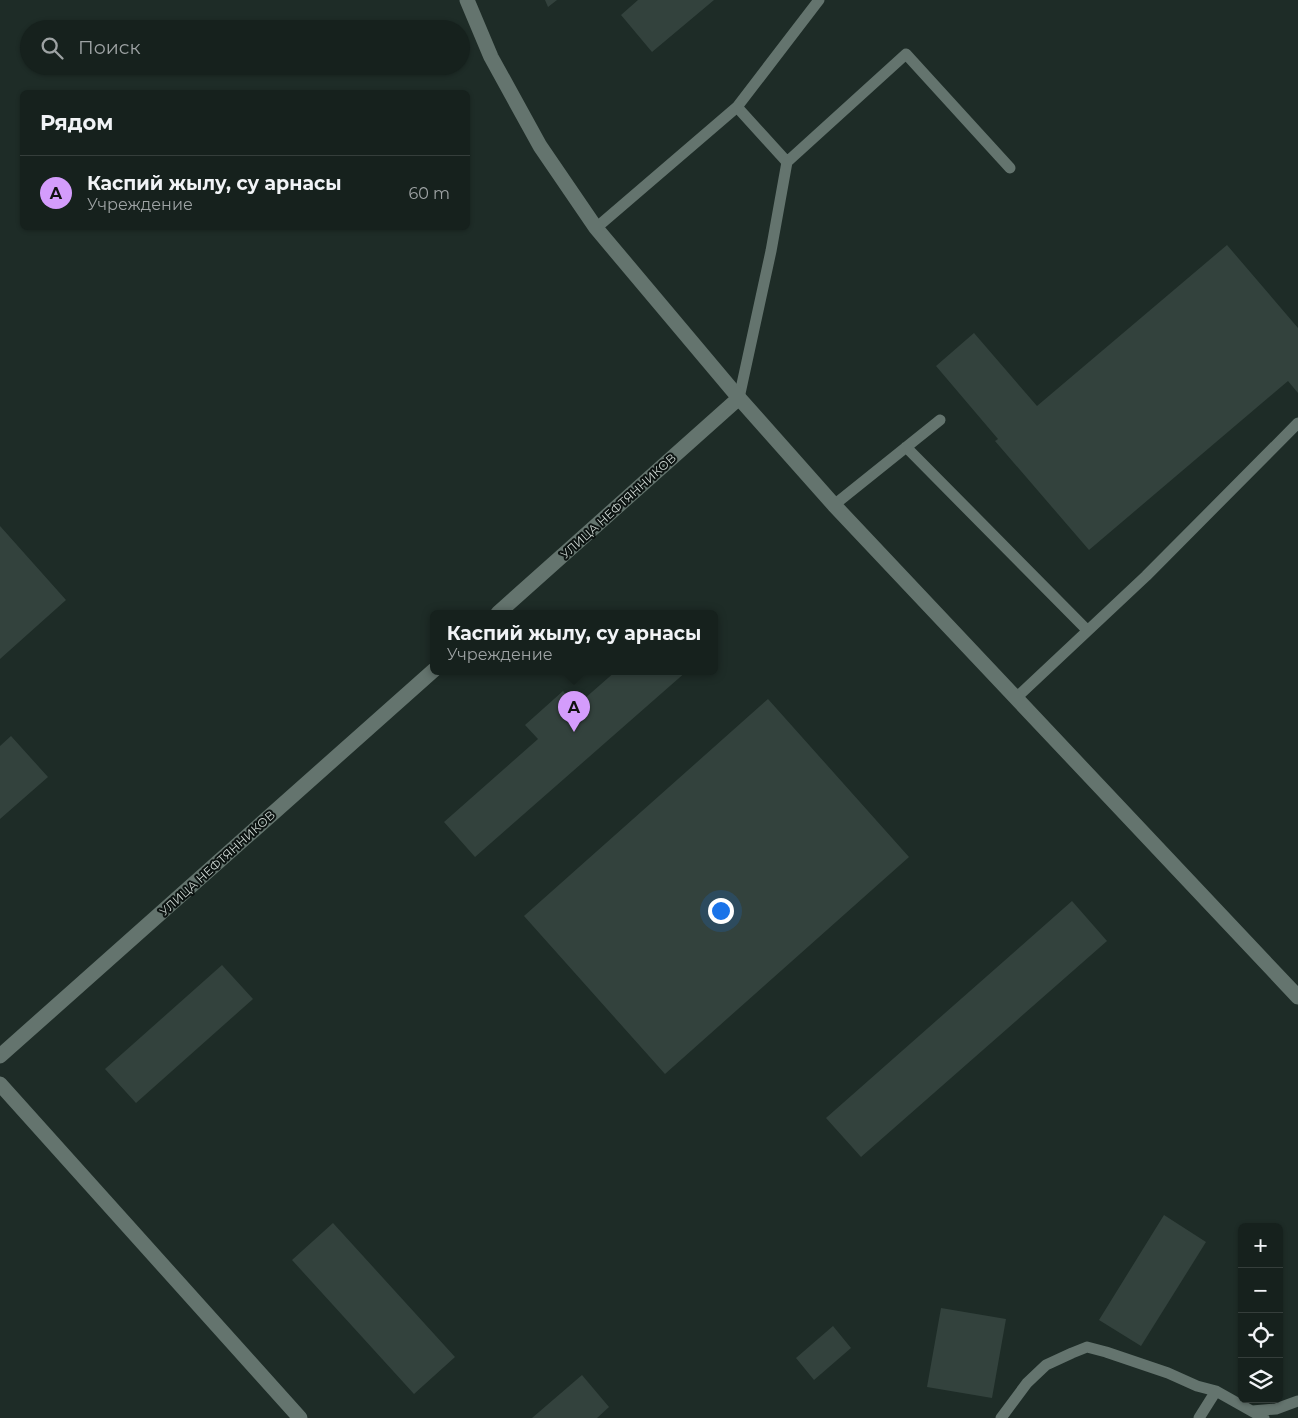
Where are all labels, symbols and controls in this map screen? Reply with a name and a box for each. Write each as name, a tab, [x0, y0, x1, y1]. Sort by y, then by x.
search box	[20, 20, 470, 75]
icon: search	[38, 34, 66, 62]
text: Поиск	[78, 36, 141, 59]
text: Рядом	[40, 110, 113, 135]
text: Каспий жылу, су арнасы	[87, 172, 341, 195]
text: A	[50, 184, 62, 203]
text: 60 m	[408, 184, 450, 203]
text: Учреждение	[87, 195, 193, 214]
street label: УЛИЦА НЕФТЯННИКОВ	[557, 450, 679, 562]
popup	[430, 610, 718, 675]
text: Каспий жылу, су арнасы	[447, 622, 701, 645]
text: Учреждение	[447, 645, 553, 664]
pin: A	[558, 691, 590, 732]
street label: УЛИЦА НЕФТЯННИКОВ	[156, 807, 278, 919]
your location	[708, 898, 734, 924]
map controls	[1238, 1223, 1283, 1403]
button: +	[1238, 1223, 1283, 1268]
button: −	[1238, 1268, 1283, 1313]
button: locate	[1238, 1313, 1283, 1358]
button: layers	[1238, 1358, 1283, 1403]

